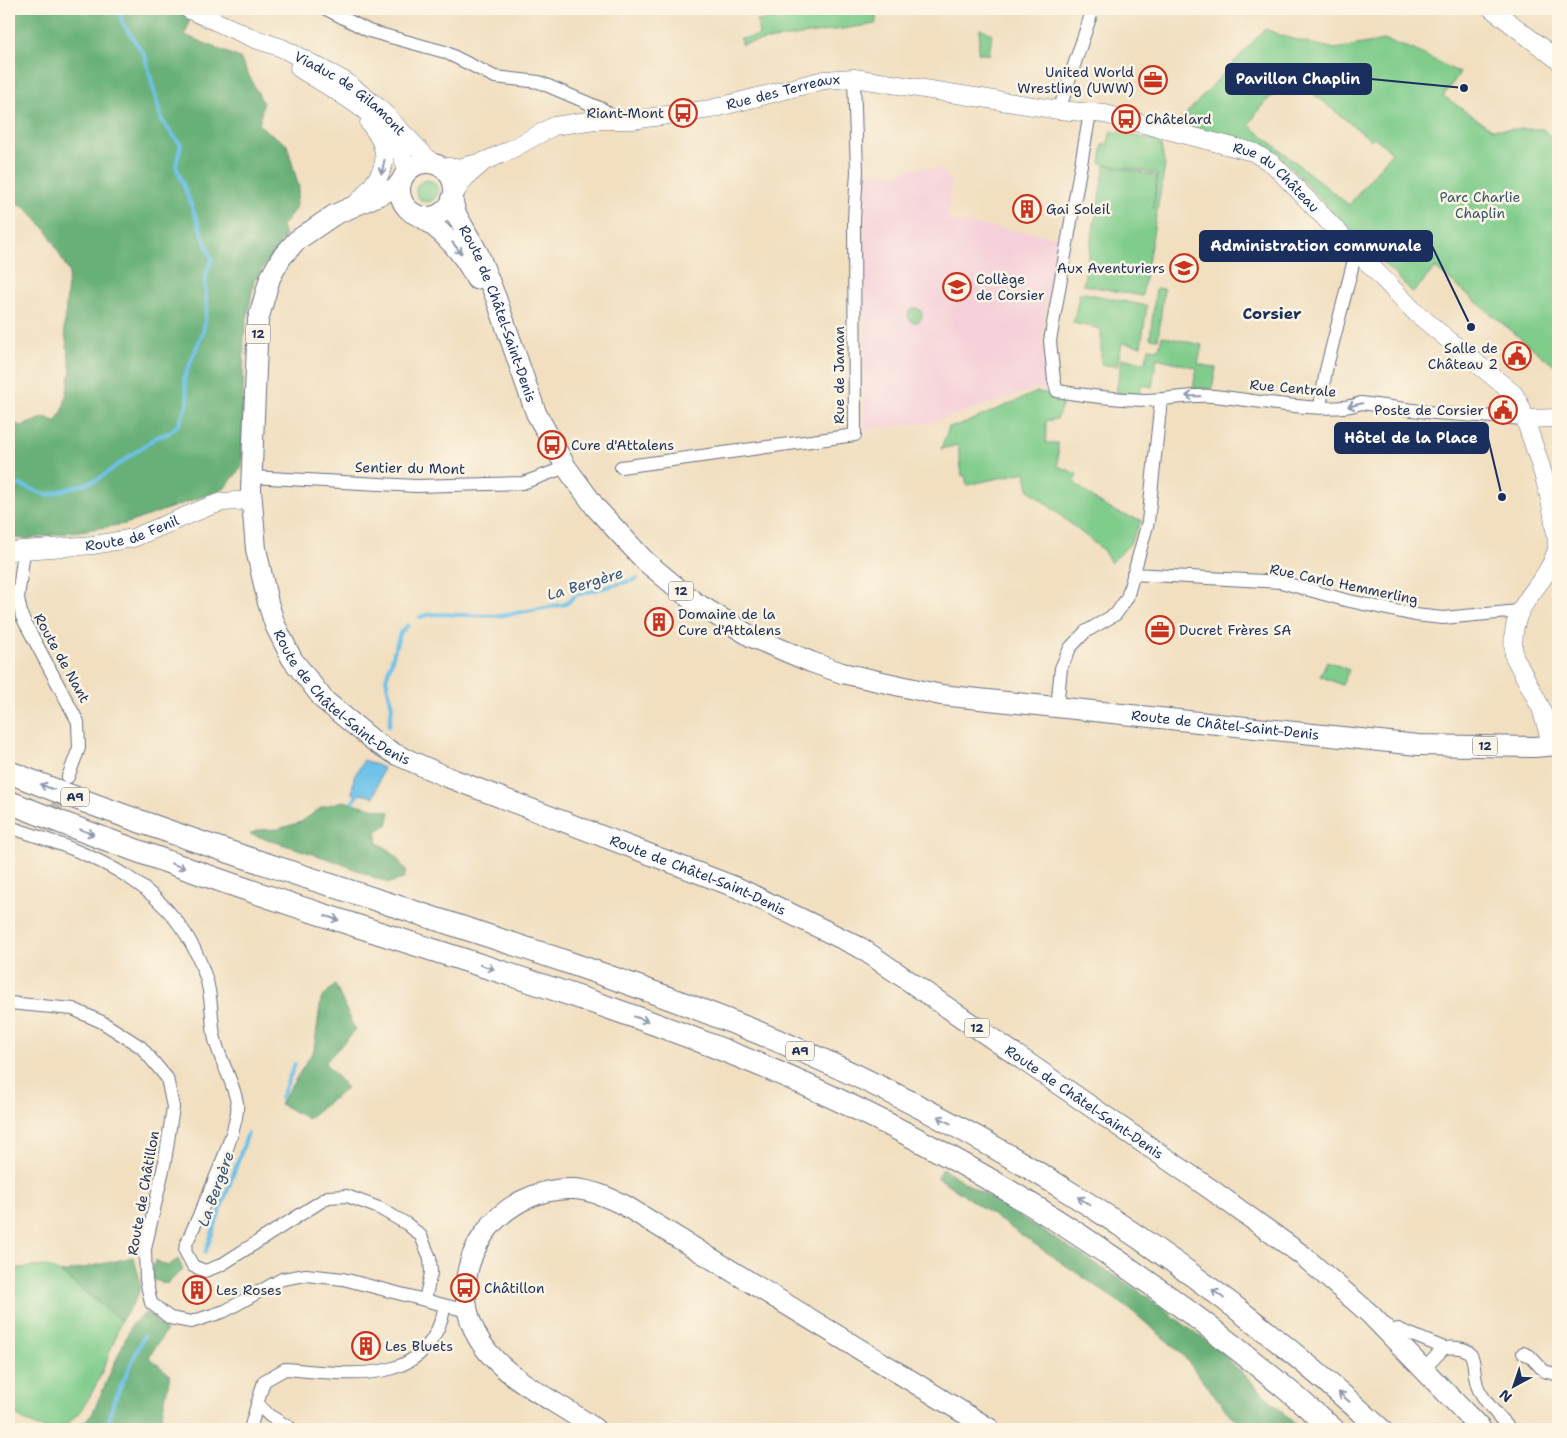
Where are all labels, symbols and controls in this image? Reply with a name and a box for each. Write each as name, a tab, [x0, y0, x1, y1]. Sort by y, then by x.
street label: Viaduc de Gilamont	[291, 47, 410, 139]
place label: United World Wrestling (UWW)	[1017, 63, 1134, 97]
callout: Pavillon Chaplin	[1226, 64, 1371, 94]
office icon: United World Wrestling (UWW)	[1138, 65, 1168, 95]
text: Pavillon Chaplin	[1236, 69, 1360, 89]
street label: Rue des Terreaux	[724, 70, 841, 114]
bus stop icon: Riant-Mont	[668, 98, 698, 128]
place label: Riant-Mont	[586, 104, 664, 122]
bus stop icon: Châtelard	[1111, 104, 1141, 134]
place label: Châtelard	[1145, 110, 1212, 128]
street label: Rue du Château	[1231, 138, 1323, 216]
one-way arrow	[377, 158, 387, 174]
park label: Parc Charlie Chaplin	[1439, 188, 1521, 222]
building icon: Gai Soleil	[1012, 194, 1042, 224]
place label: Gai Soleil	[1046, 200, 1111, 218]
street label: Route de Châtel-Saint-Denis	[455, 222, 541, 405]
callout: Administration communale	[1200, 231, 1432, 261]
text: Administration communale	[1210, 236, 1422, 256]
one-way arrow	[451, 241, 462, 254]
school or university icon: Aux Aventuriers	[1169, 253, 1199, 283]
place label: Aux Aventuriers	[1057, 259, 1165, 277]
place label: Collège de Corsier	[976, 270, 1045, 304]
school or university icon: Collège de Corsier	[942, 272, 972, 302]
district label: Corsier	[1242, 303, 1302, 324]
road number: 12	[246, 324, 270, 344]
street label: Rue de Jaman	[830, 326, 848, 424]
place label: Salle de Château 2	[1428, 339, 1498, 373]
public building icon: Salle de Château 2	[1502, 341, 1532, 371]
street label: Rue Centrale	[1249, 375, 1337, 401]
one-way arrow	[1186, 391, 1202, 401]
public building icon: Poste de Corsier	[1488, 395, 1518, 425]
one-way arrow	[1347, 401, 1363, 410]
place label: Poste de Corsier	[1374, 401, 1484, 419]
callout: Hôtel de la Place	[1335, 423, 1488, 453]
text: Hôtel de la Place	[1344, 428, 1478, 448]
bus stop icon: Cure d'Attalens	[537, 430, 567, 460]
place label: Cure d'Attalens	[571, 436, 674, 454]
street label: Sentier du Mont	[355, 458, 465, 478]
street label: Route de Fenil	[85, 511, 182, 555]
street label: Rue Carlo Hemmerling	[1268, 559, 1420, 609]
water label: La Bergère	[544, 563, 626, 605]
road number: 12	[668, 582, 694, 600]
place label: Domaine de la Cure d'Attalens	[678, 605, 781, 639]
building icon: Domaine de la Cure d'Attalens	[644, 607, 674, 637]
street label: Route de Nant	[30, 610, 94, 706]
office icon: Ducret Frères SA	[1145, 615, 1175, 645]
place label: Ducret Frères SA	[1179, 621, 1291, 639]
street label: Route de Châtel-Saint-Denis	[270, 627, 413, 769]
street label: Route de Châtel-Saint-Denis	[1130, 706, 1320, 744]
road number: 12	[1472, 736, 1498, 756]
one-way arrow	[40, 782, 56, 791]
road number: A9	[61, 788, 89, 806]
one-way arrow	[79, 829, 94, 838]
street label: Route de Châtel-Saint-Denis	[607, 831, 789, 919]
one-way arrow	[170, 862, 185, 871]
one-way arrow	[323, 913, 339, 923]
one-way arrow	[478, 963, 494, 973]
one-way arrow	[632, 1015, 648, 1024]
road number: 12	[964, 1018, 990, 1038]
street label: Route de Châtel-Saint-Denis	[1001, 1041, 1167, 1163]
road number: A9	[786, 1042, 814, 1060]
one-way arrow	[937, 1115, 952, 1124]
street label: Route de Châtillon	[123, 1129, 163, 1257]
water label: La Bergère	[193, 1149, 239, 1229]
one-way arrow	[1078, 1196, 1092, 1206]
bus stop icon: Châtillon	[450, 1273, 480, 1303]
building icon: Les Roses	[182, 1275, 212, 1305]
place label: Châtillon	[484, 1279, 545, 1297]
place label: Les Roses	[216, 1281, 282, 1299]
one-way arrow	[1212, 1288, 1225, 1299]
building icon: Les Bluets	[351, 1331, 381, 1361]
place label: Les Bluets	[385, 1337, 453, 1355]
north arrow	[1490, 1360, 1540, 1410]
text: N	[1496, 1385, 1516, 1406]
one-way arrow	[1337, 1391, 1350, 1402]

